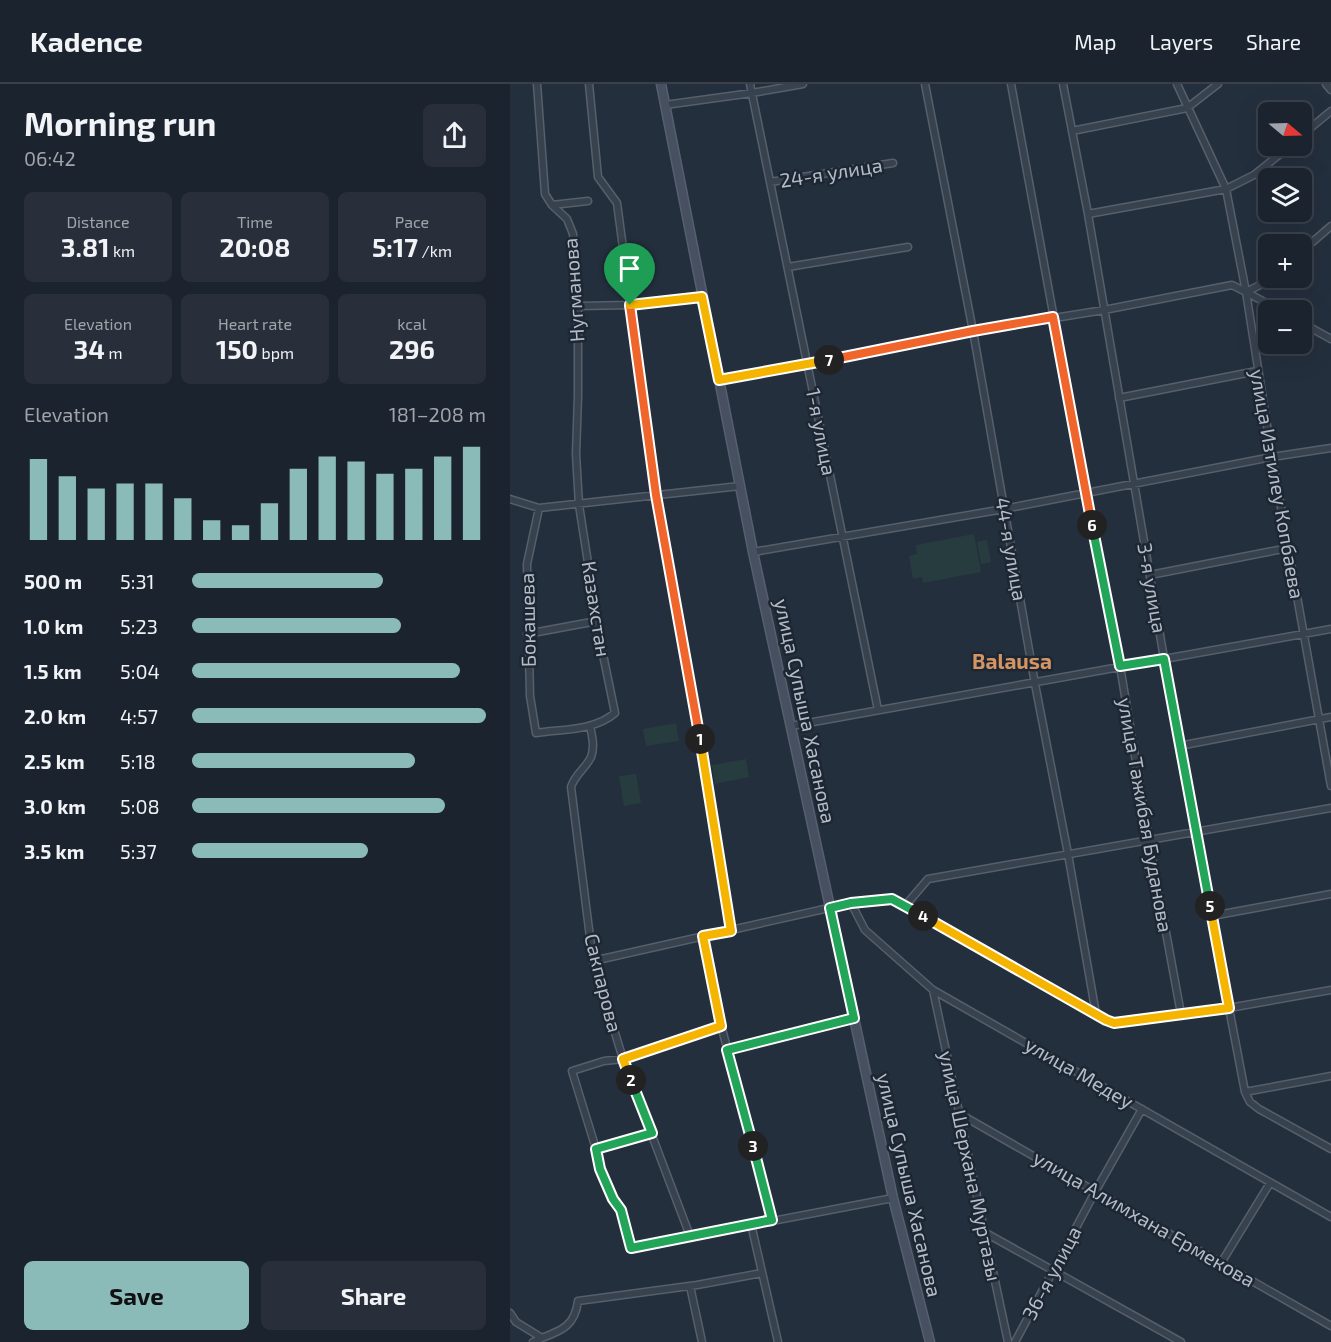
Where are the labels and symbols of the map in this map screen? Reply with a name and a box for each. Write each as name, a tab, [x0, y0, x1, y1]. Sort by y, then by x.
north arrow	[1258, 102, 1312, 156]
street label: 24-я улица	[778, 152, 884, 193]
street label: Нугманова	[557, 237, 590, 343]
pin	[604, 243, 655, 305]
pin: 7	[814, 345, 844, 375]
street label: улица Изтилеу Копбаева	[1245, 367, 1310, 601]
street label: 1-я улица	[801, 386, 842, 478]
street label: 44-я улица	[990, 495, 1033, 603]
pin: 6	[1077, 510, 1107, 540]
street label: 3-я улица	[1132, 541, 1173, 635]
street label: Казахстан	[578, 559, 616, 658]
street label: Бокашева	[514, 573, 540, 667]
street label: улица Супыша Хасанова	[769, 596, 842, 826]
district label: Balausa	[972, 648, 1052, 673]
street label: улица Тажибая Буданова	[1113, 696, 1178, 934]
pin: 1	[685, 724, 715, 754]
pin: 5	[1195, 891, 1225, 921]
pin: 4	[908, 901, 938, 931]
street label: Сакпарова	[580, 931, 628, 1035]
street label: улица Медеу	[1020, 1031, 1138, 1114]
street label: улица Шерхана Муртазы	[934, 1048, 1007, 1284]
pin: 2	[616, 1065, 646, 1095]
street label: улица Супыша Хасанова	[872, 1070, 947, 1299]
pin: 3	[738, 1131, 768, 1161]
street label: улица Алимхана Ермекова	[1029, 1145, 1260, 1292]
street label: 36-я улица	[1016, 1222, 1087, 1324]

